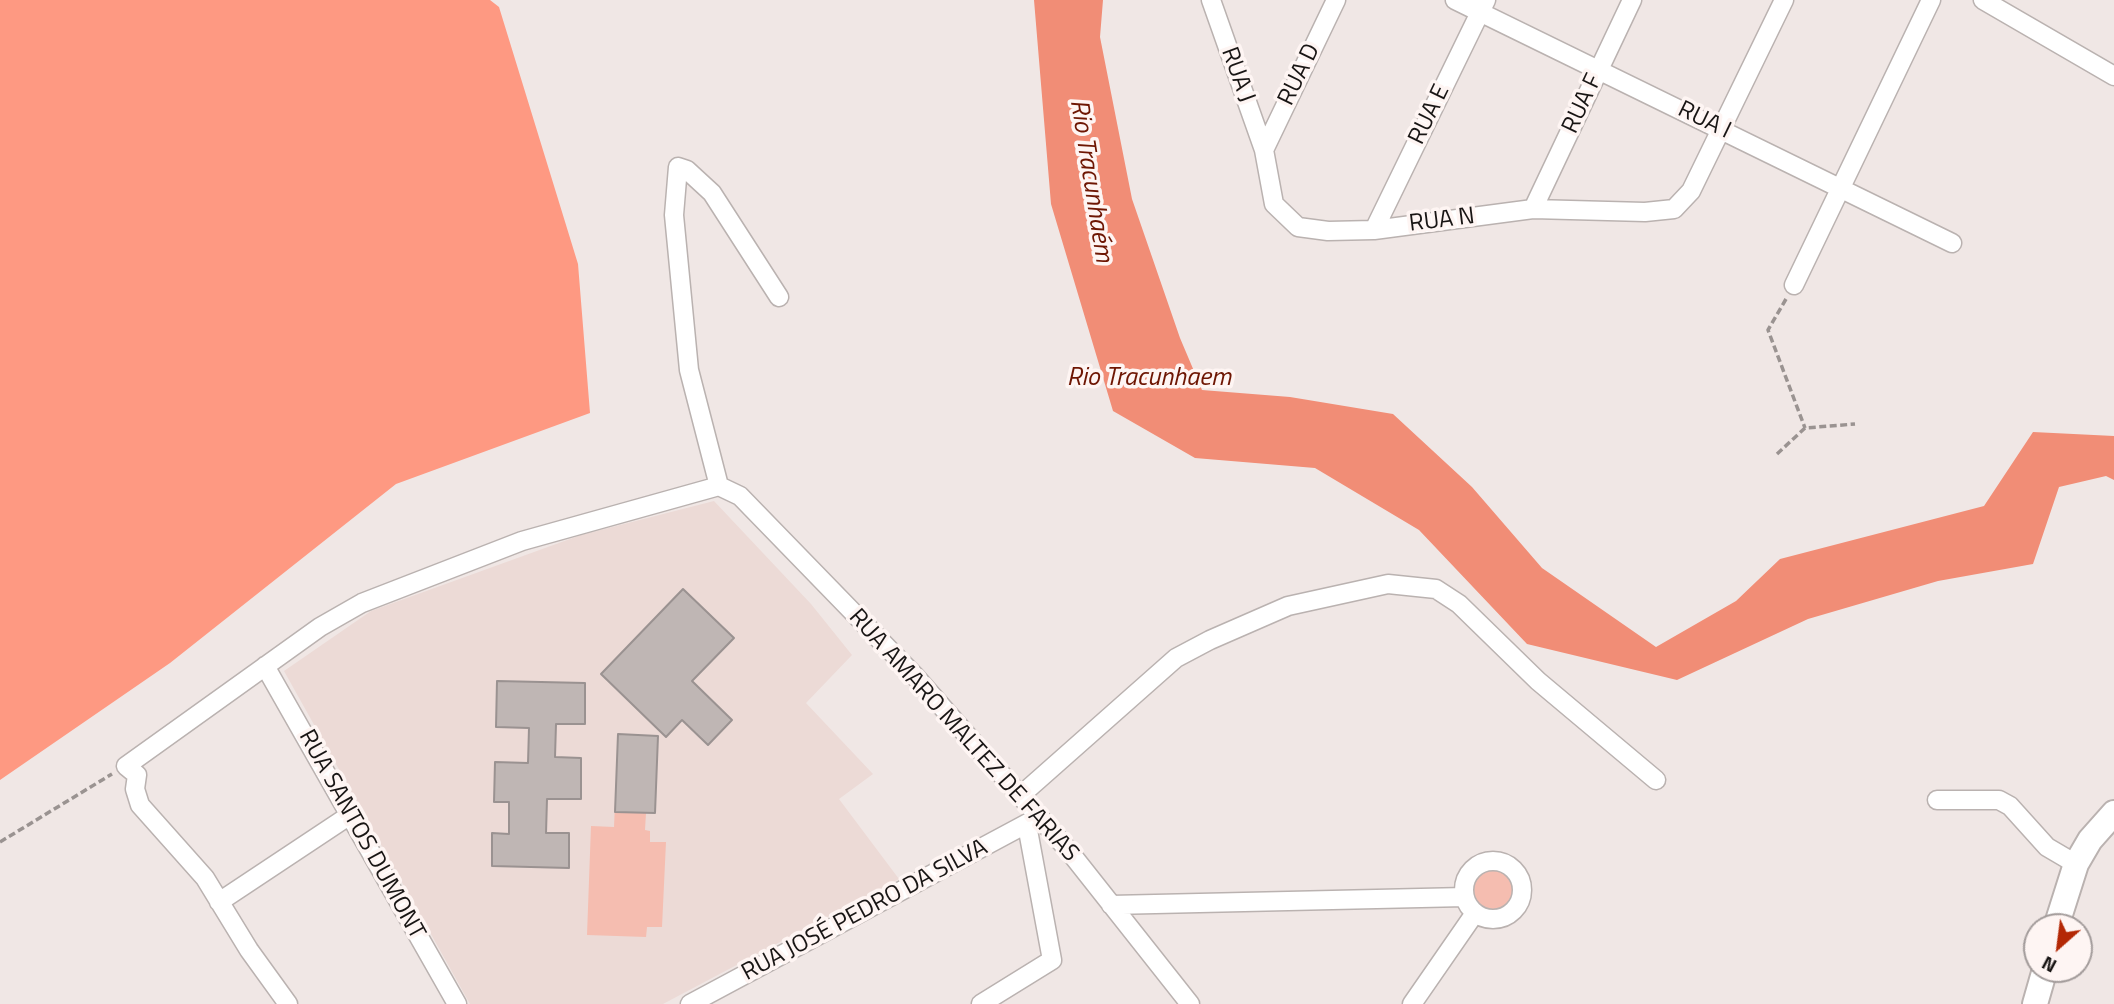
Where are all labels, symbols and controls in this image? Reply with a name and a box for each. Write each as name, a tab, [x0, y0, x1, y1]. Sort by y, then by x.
street label: RUA D	[1273, 39, 1327, 111]
street label: RUA J	[1214, 43, 1260, 107]
street label: RUA F	[1557, 70, 1609, 138]
street label: RUA E	[1403, 80, 1457, 150]
street label: RUA I	[1673, 96, 1735, 146]
water label: Rio Tracunhaém	[1062, 97, 1118, 265]
street label: RUA N	[1408, 203, 1476, 239]
water label: Rio Tracunhaem	[1067, 363, 1231, 395]
street label: RUA AMARO MALTEZ DE FARIAS	[842, 604, 1084, 868]
street label: RUA SANTOS DUMONT	[291, 725, 431, 945]
street label: RUA JOSÉ PEDRO DA SILVA	[737, 834, 993, 988]
north arrow	[2023, 913, 2093, 983]
text: N	[2036, 949, 2061, 981]

